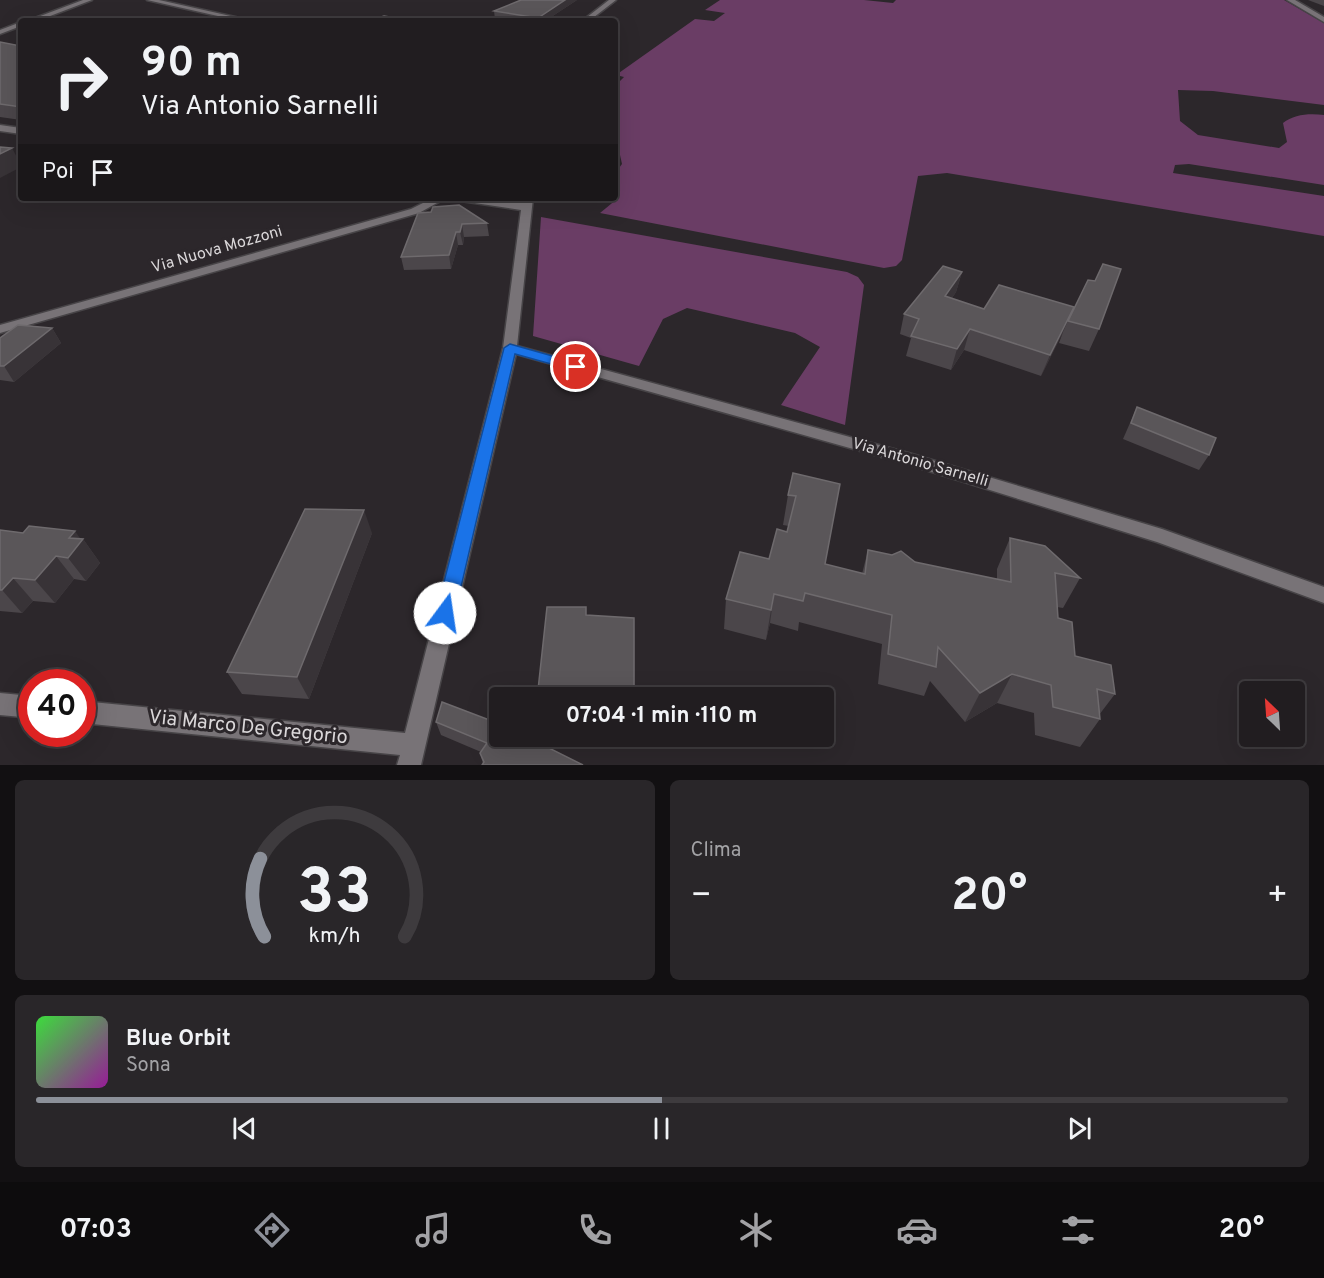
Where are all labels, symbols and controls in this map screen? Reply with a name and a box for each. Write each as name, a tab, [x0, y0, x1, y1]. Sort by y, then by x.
text: 90 m	[141, 38, 242, 91]
icon: right	[42, 42, 120, 120]
text: Via Antonio Sarnelli	[141, 90, 379, 124]
icon: arrive	[86, 156, 119, 189]
text: Poi	[42, 159, 74, 186]
street label: Via Nuova Mozzoni	[149, 222, 285, 278]
pin	[550, 341, 601, 392]
icon: arrive	[559, 350, 592, 383]
street label: Via Antonio Sarnelli	[850, 434, 990, 492]
position arrow	[413, 581, 477, 645]
speed limit sign: 40	[18, 669, 96, 747]
north arrow	[1239, 681, 1305, 747]
map controls	[1239, 681, 1305, 747]
text: 07:04 · 1 min · 110 m	[566, 703, 757, 730]
street label: Via Marco De Gregorio	[147, 705, 349, 751]
text: Clima	[691, 838, 741, 864]
text: 33	[297, 856, 372, 935]
text: 20°	[951, 869, 1027, 926]
text: −	[691, 876, 712, 918]
text: +	[1267, 876, 1288, 918]
text: km/h	[309, 923, 361, 950]
text: Blue Orbit	[126, 1026, 231, 1053]
text: Sona	[126, 1053, 171, 1079]
icon: previous	[228, 1112, 261, 1145]
icon: pause	[645, 1112, 678, 1145]
icon: next	[1063, 1112, 1096, 1145]
icon: directions	[251, 1209, 293, 1251]
icon: music	[412, 1209, 454, 1251]
icon: phone	[574, 1209, 616, 1251]
icon: climate	[735, 1209, 777, 1251]
icon: car	[896, 1209, 938, 1251]
icon: filters	[1057, 1209, 1099, 1251]
text: 07:03	[60, 1213, 132, 1247]
text: 20°	[1219, 1213, 1264, 1247]

